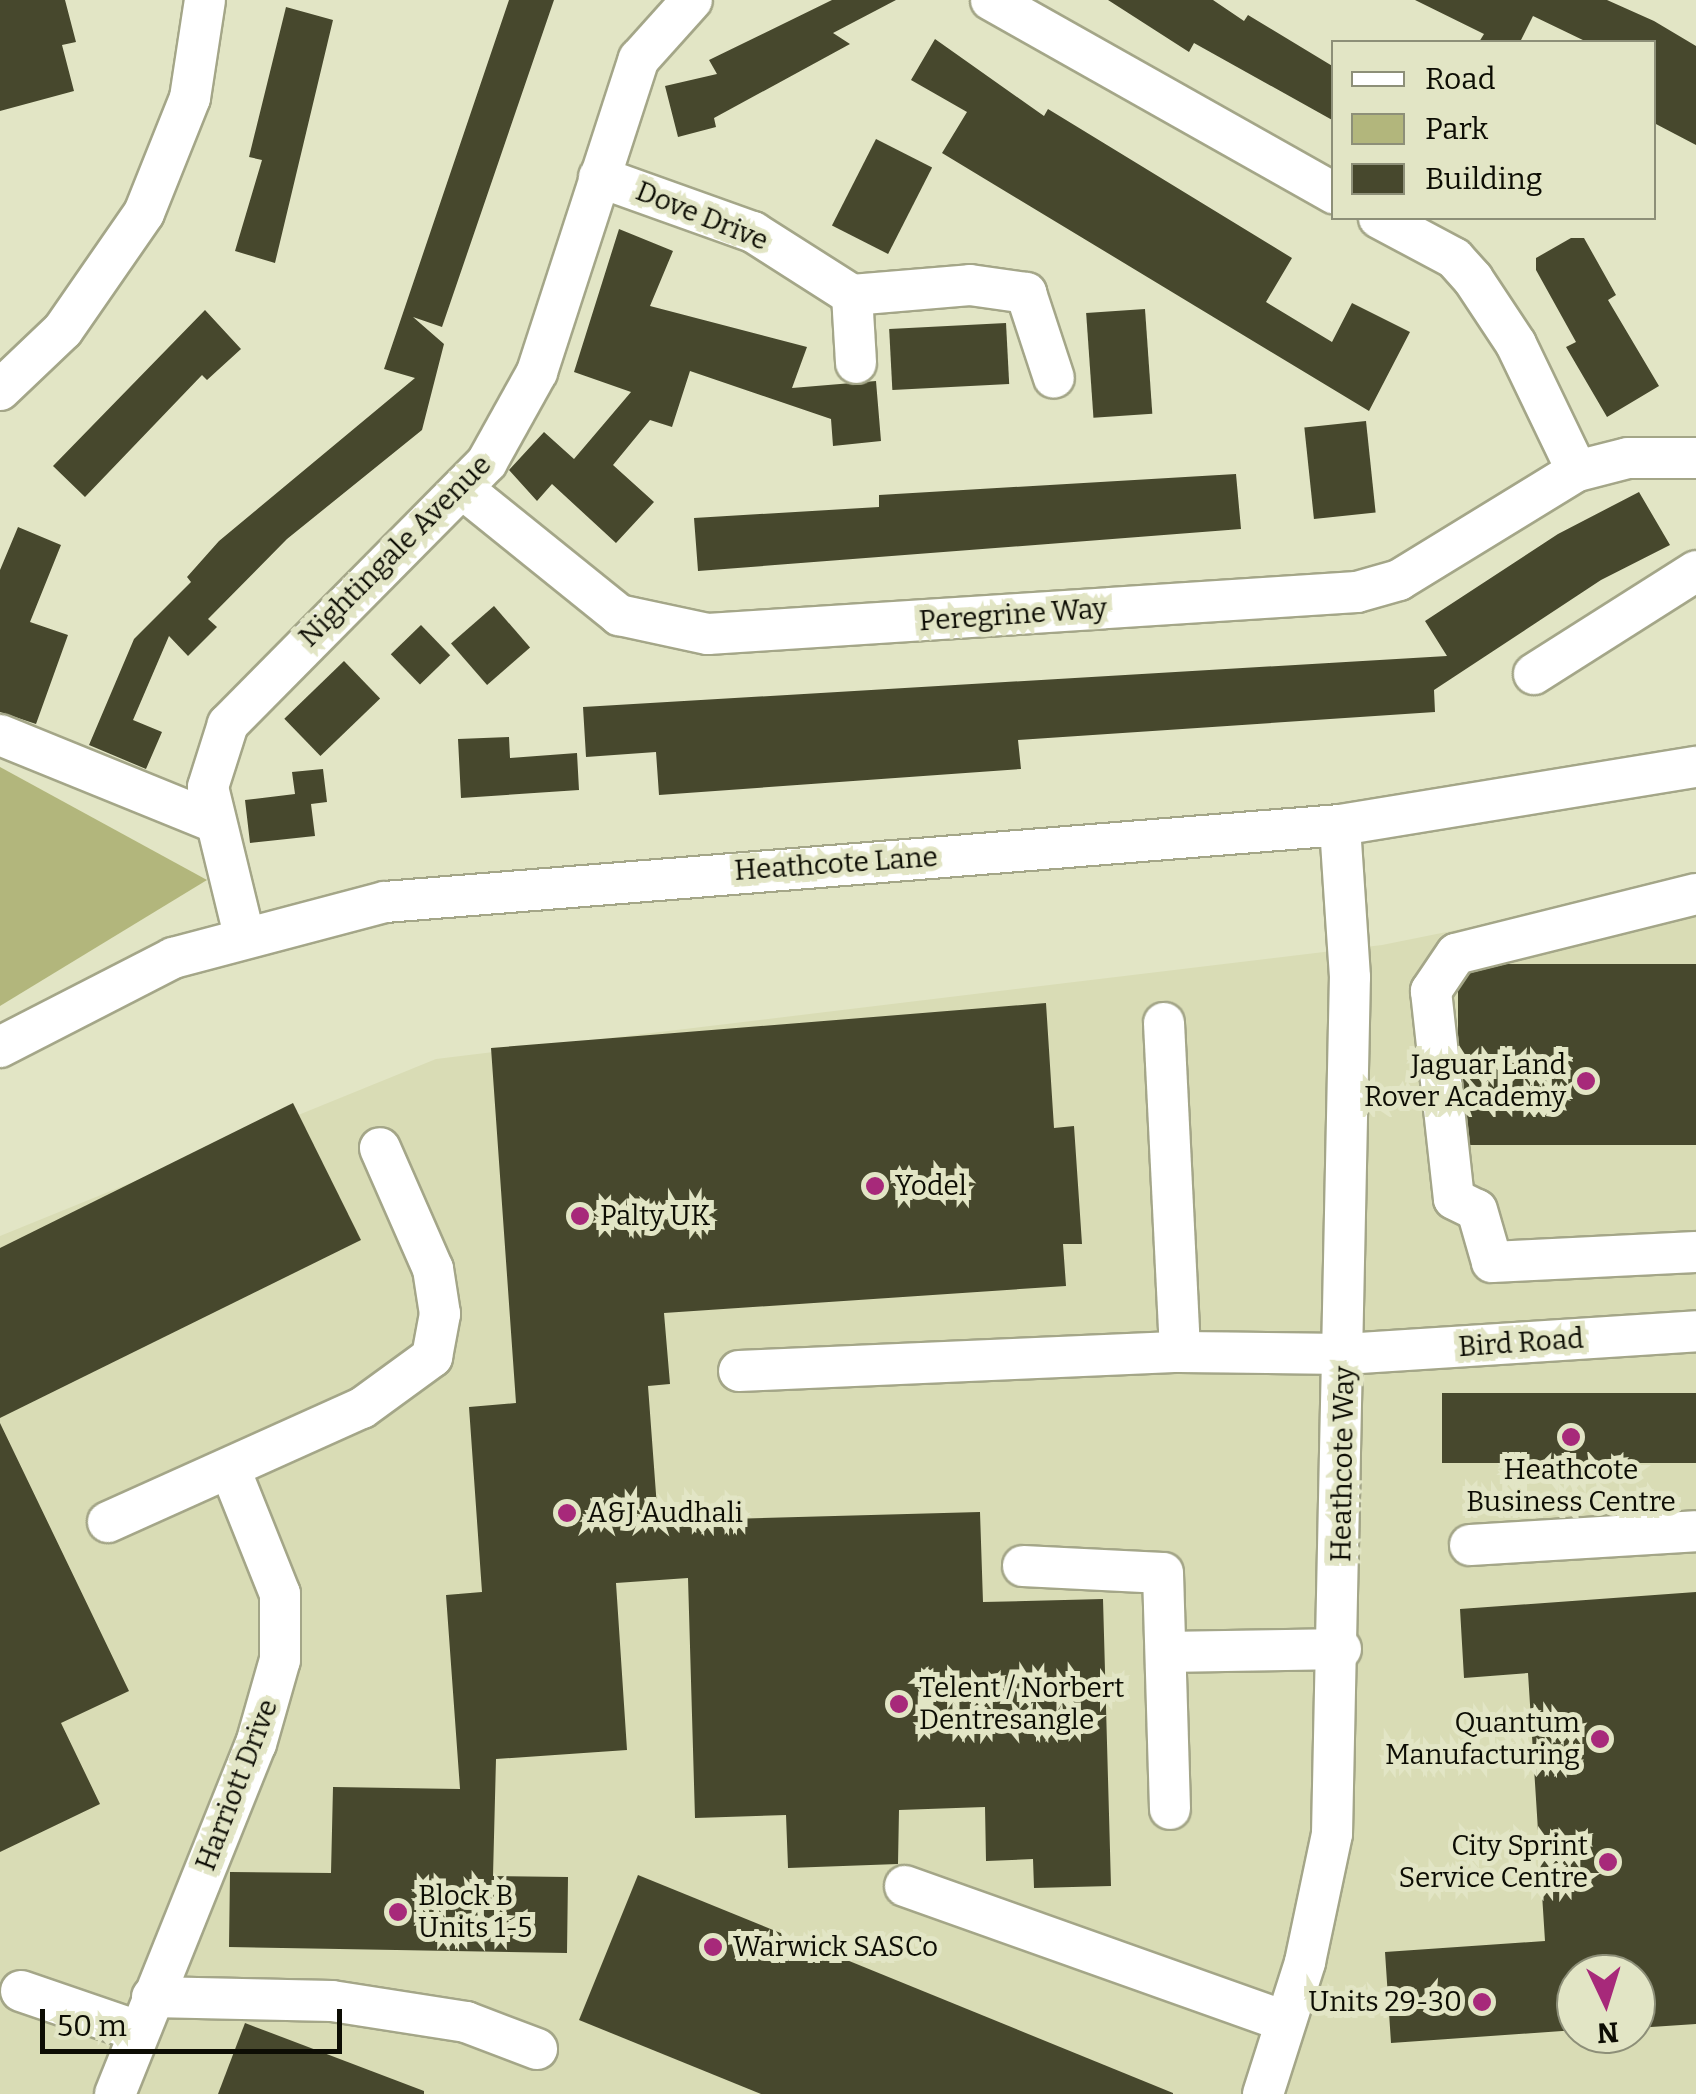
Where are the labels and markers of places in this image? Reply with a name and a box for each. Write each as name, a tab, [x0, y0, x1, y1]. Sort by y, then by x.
place label: Jaguar Land Rover Academy	[1364, 1048, 1566, 1114]
marker: Jaguar Land Rover Academy	[1575, 1070, 1597, 1092]
place label: Yodel	[895, 1169, 967, 1203]
marker: Yodel	[864, 1175, 886, 1197]
place label: Palty UK	[600, 1199, 710, 1233]
marker: Palty UK	[569, 1205, 591, 1227]
marker: Heathcote Business Centre	[1560, 1426, 1582, 1448]
place label: Heathcote Business Centre	[1466, 1453, 1676, 1519]
place label: A&J Audhali	[587, 1496, 743, 1530]
marker: A&J Audhali	[556, 1502, 578, 1524]
place label: Telent / Norbert Dentresangle	[919, 1671, 1124, 1737]
marker: Telent / Norbert Dentresangle	[888, 1693, 910, 1715]
place label: Quantum Manufacturing	[1385, 1706, 1580, 1772]
marker: Quantum Manufacturing	[1589, 1728, 1611, 1750]
place label: City Sprint Service Centre	[1399, 1829, 1588, 1895]
marker: City Sprint Service Centre	[1597, 1851, 1619, 1873]
place label: Block B Units 1-5	[418, 1879, 532, 1945]
marker: Block B Units 1-5	[387, 1901, 409, 1923]
place label: Warwick SASCo	[733, 1930, 938, 1964]
marker: Warwick SASCo	[702, 1936, 724, 1958]
place label: Units 29-30	[1308, 1985, 1462, 2019]
marker: Units 29-30	[1471, 1991, 1493, 2013]

